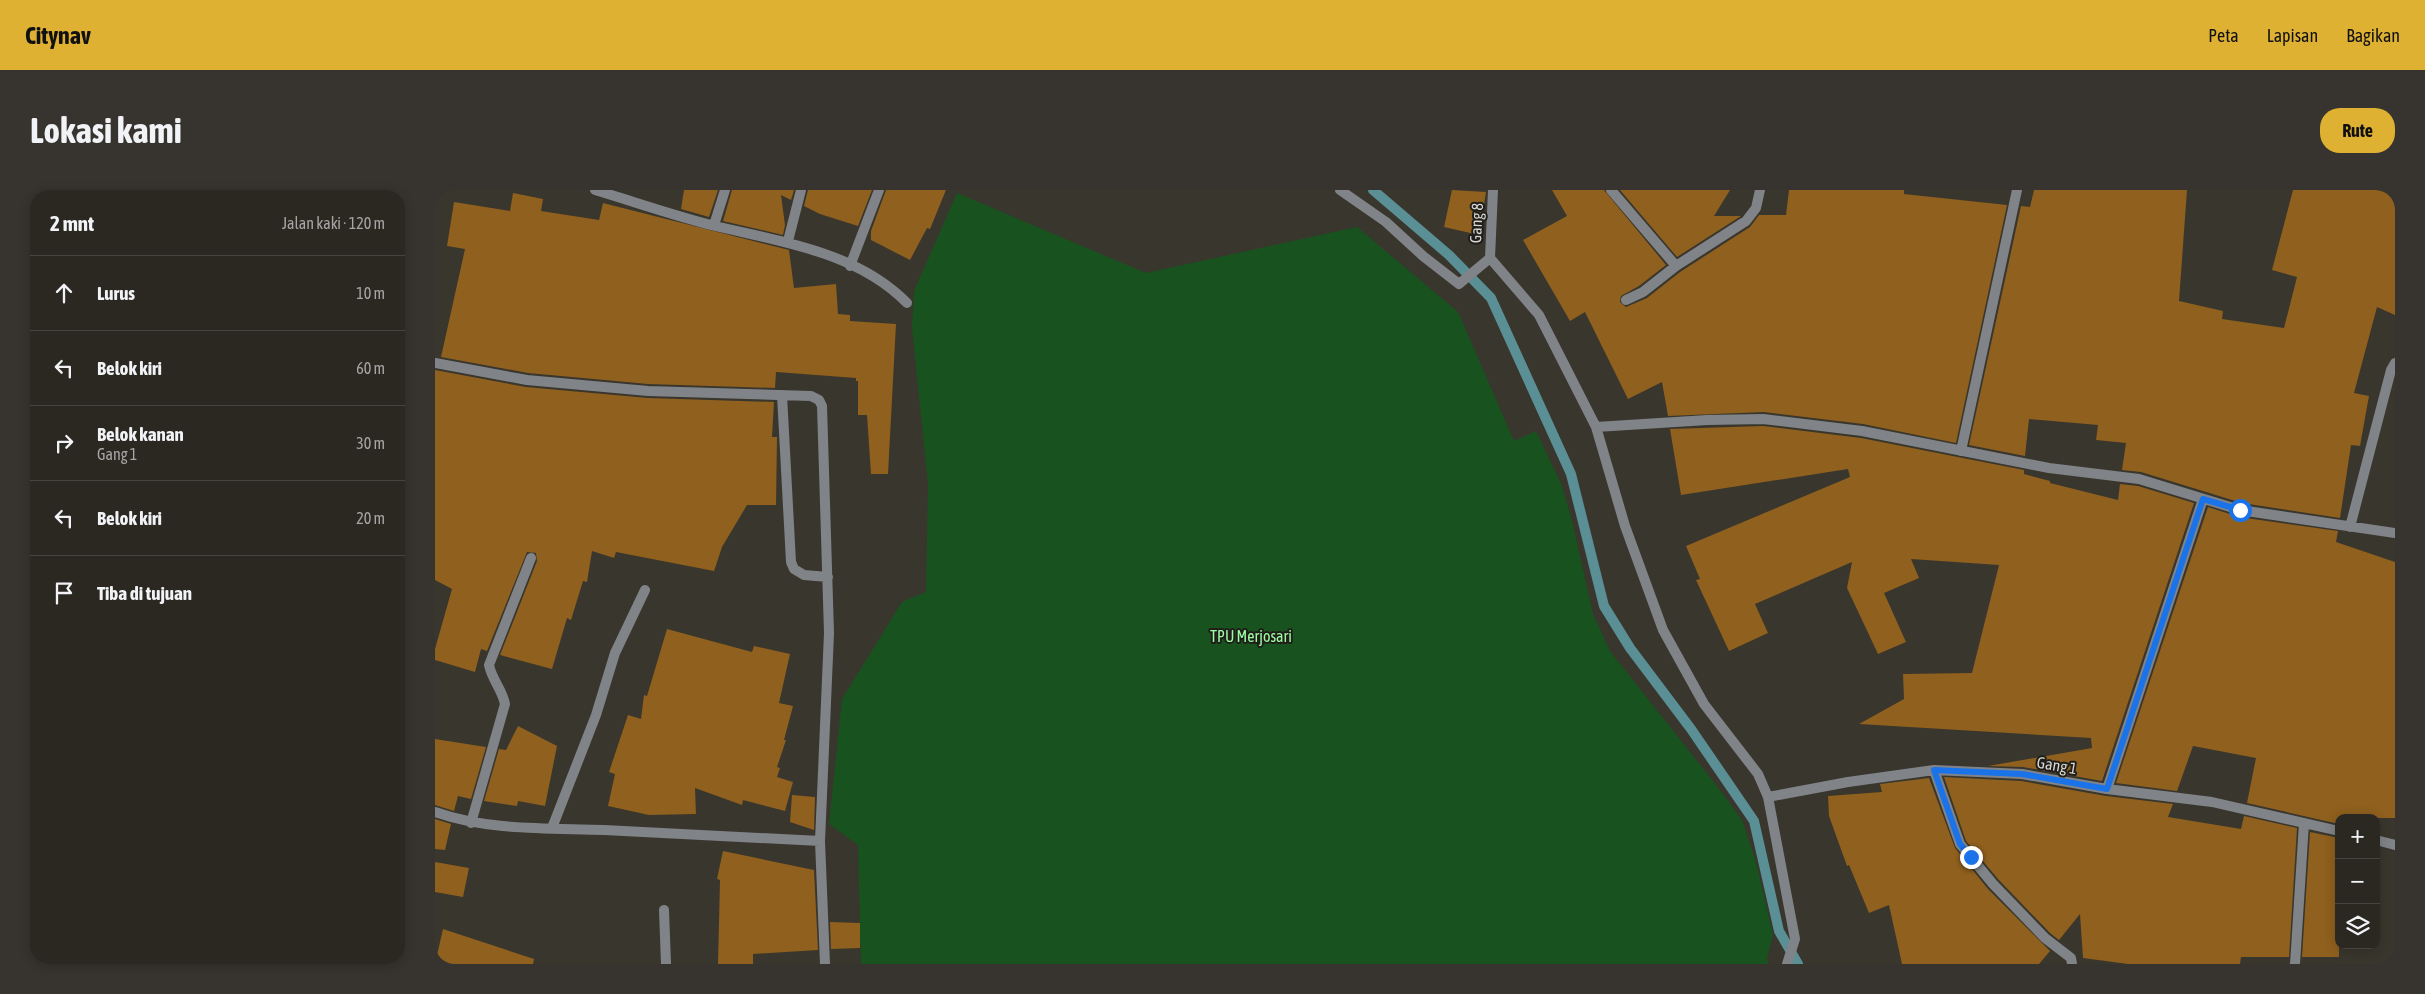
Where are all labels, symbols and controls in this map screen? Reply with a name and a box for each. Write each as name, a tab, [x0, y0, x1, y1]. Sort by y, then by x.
text: Citynav	[25, 22, 91, 49]
text: Peta	[2208, 25, 2239, 46]
text: Lapisan	[2267, 25, 2318, 46]
text: Bagikan	[2346, 25, 2400, 46]
button: Rute	[2320, 108, 2395, 153]
text: Lokasi kami	[30, 110, 182, 150]
street label: Gang 8	[1466, 202, 1487, 244]
text: 2 mnt	[50, 211, 94, 235]
text: Jalan kaki · 120 m	[282, 214, 385, 232]
icon: ahead	[50, 279, 78, 307]
text: Lurus	[97, 282, 135, 304]
text: 10 m	[356, 284, 385, 302]
icon: left	[50, 354, 78, 382]
text: Belok kiri	[97, 357, 162, 379]
text: 60 m	[356, 359, 385, 377]
text: Belok kanan	[97, 423, 184, 445]
icon: right	[50, 429, 78, 457]
text: 30 m	[356, 434, 385, 452]
text: Gang 1	[97, 445, 137, 463]
route start	[2229, 499, 2252, 522]
icon: left	[50, 504, 78, 532]
text: Belok kiri	[97, 507, 162, 529]
text: 20 m	[356, 509, 385, 527]
icon: arrive	[50, 579, 78, 607]
text: Tiba di tujuan	[97, 582, 192, 604]
park label: TPU Merjosari	[1210, 627, 1292, 646]
street label: Gang 1	[2035, 753, 2078, 778]
map controls	[2335, 814, 2380, 949]
button: +	[2335, 814, 2380, 859]
route end	[1960, 846, 1983, 869]
button: −	[2335, 859, 2380, 904]
button: layers	[2335, 904, 2380, 949]

